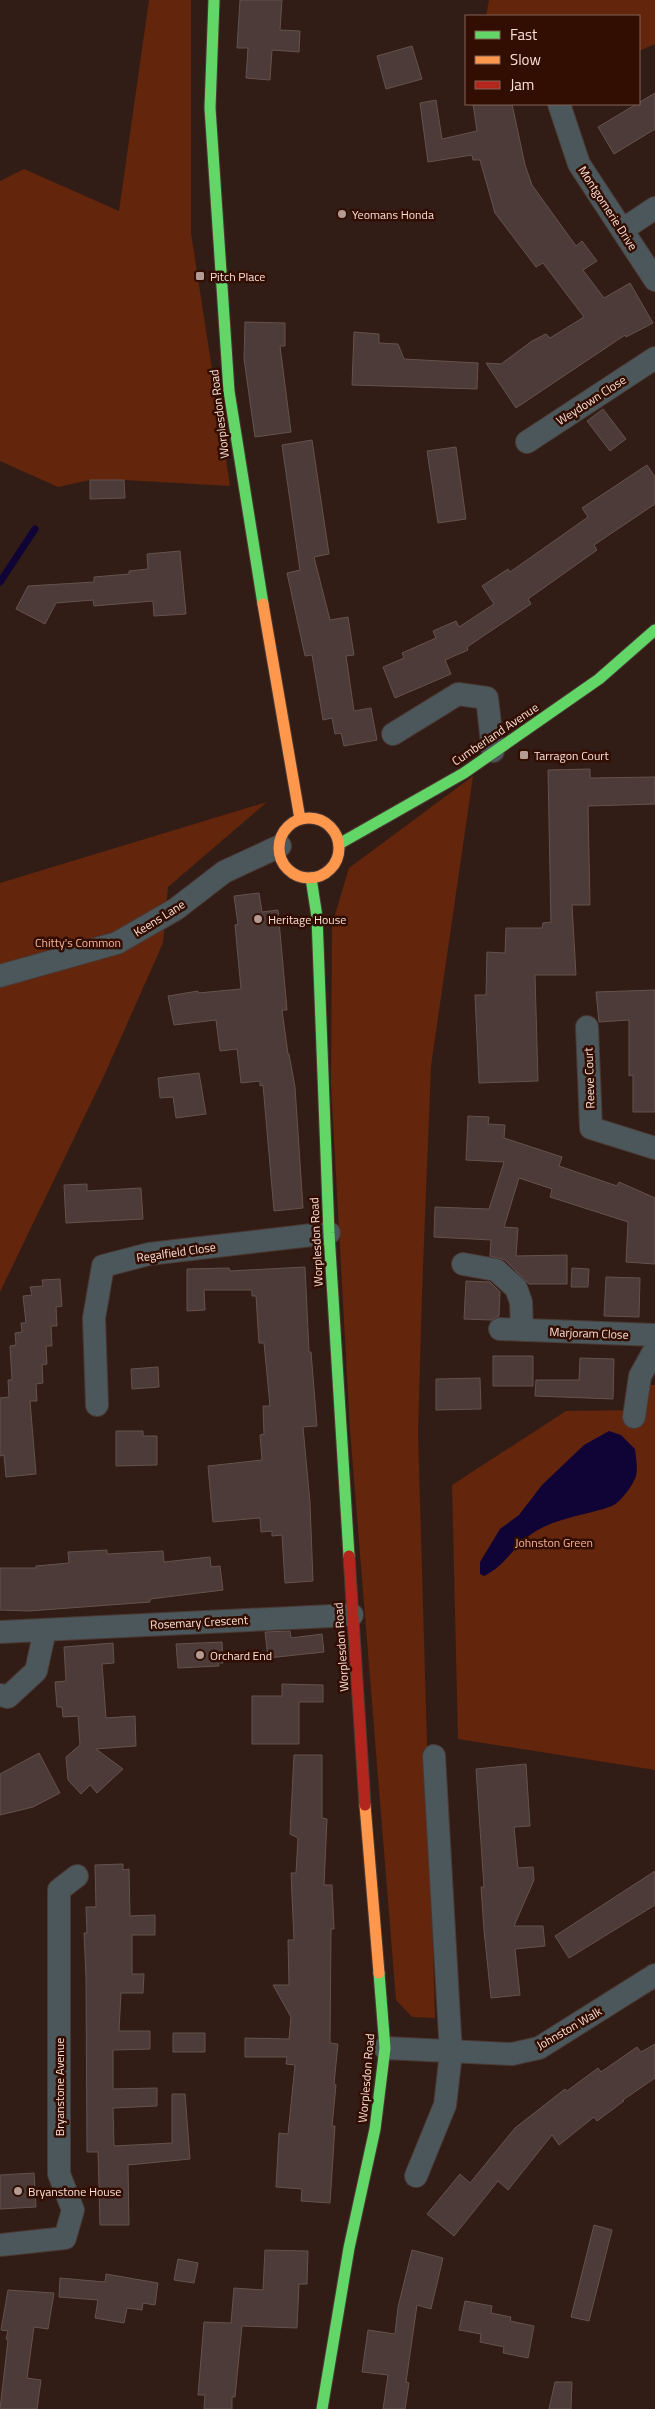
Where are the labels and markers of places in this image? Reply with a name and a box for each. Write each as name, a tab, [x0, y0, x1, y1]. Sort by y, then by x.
place label: Yeomans Honda	[352, 205, 434, 224]
marker: Yeomans Honda	[336, 208, 348, 220]
place label: Pitch Place	[210, 267, 265, 286]
marker: Pitch Place	[194, 270, 206, 282]
place label: Tarragon Court	[534, 746, 609, 765]
marker: Tarragon Court	[518, 749, 530, 761]
place label: Heritage House	[268, 910, 346, 929]
marker: Heritage House	[252, 913, 264, 925]
place label: Orchard End	[210, 1646, 272, 1665]
marker: Orchard End	[194, 1649, 206, 1661]
place label: Bryanstone House	[28, 2182, 121, 2201]
marker: Bryanstone House	[12, 2185, 24, 2197]

